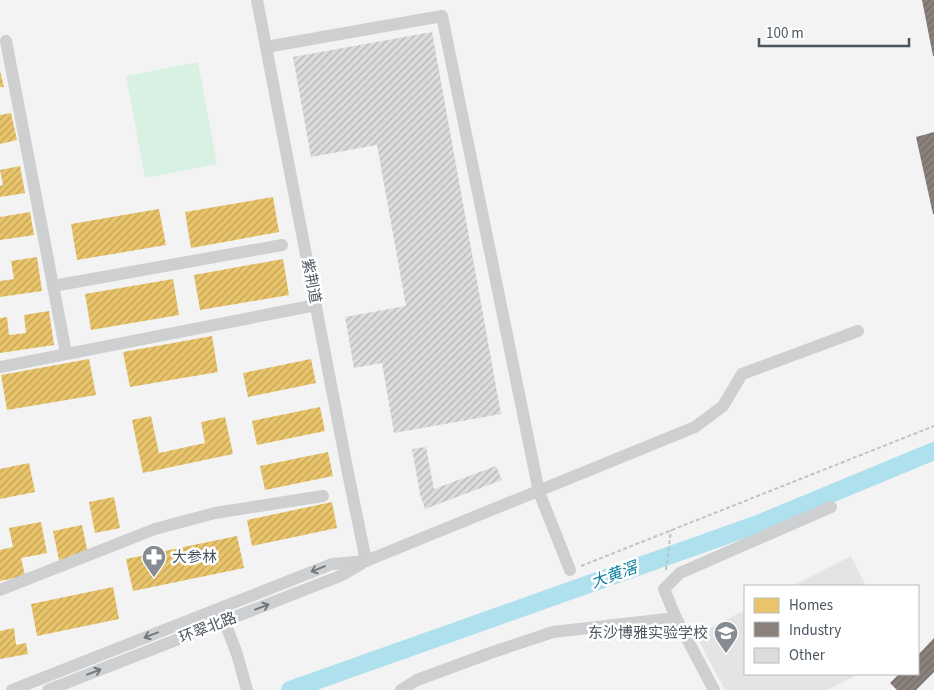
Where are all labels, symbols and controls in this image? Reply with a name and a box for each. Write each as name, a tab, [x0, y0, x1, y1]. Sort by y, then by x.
scale bar	[759, 15, 909, 47]
text: 100 m	[766, 23, 804, 44]
street label: 紫荆道	[296, 257, 326, 305]
pharmacy icon: 大参林	[141, 544, 167, 578]
place label: 大参林	[172, 547, 217, 568]
water label: 大黄滘	[588, 556, 642, 594]
one-way arrow	[311, 565, 327, 574]
legend	[744, 585, 919, 675]
text: Homes	[789, 595, 833, 616]
one-way arrow	[253, 602, 269, 611]
street label: 环翠北路	[176, 607, 240, 649]
school or university icon: 东沙博雅实验学校	[713, 620, 739, 654]
text: Industry	[789, 620, 841, 641]
place label: 东沙博雅实验学校	[588, 623, 708, 644]
one-way arrow	[144, 631, 159, 640]
text: Other	[789, 645, 826, 666]
one-way arrow	[86, 667, 101, 676]

